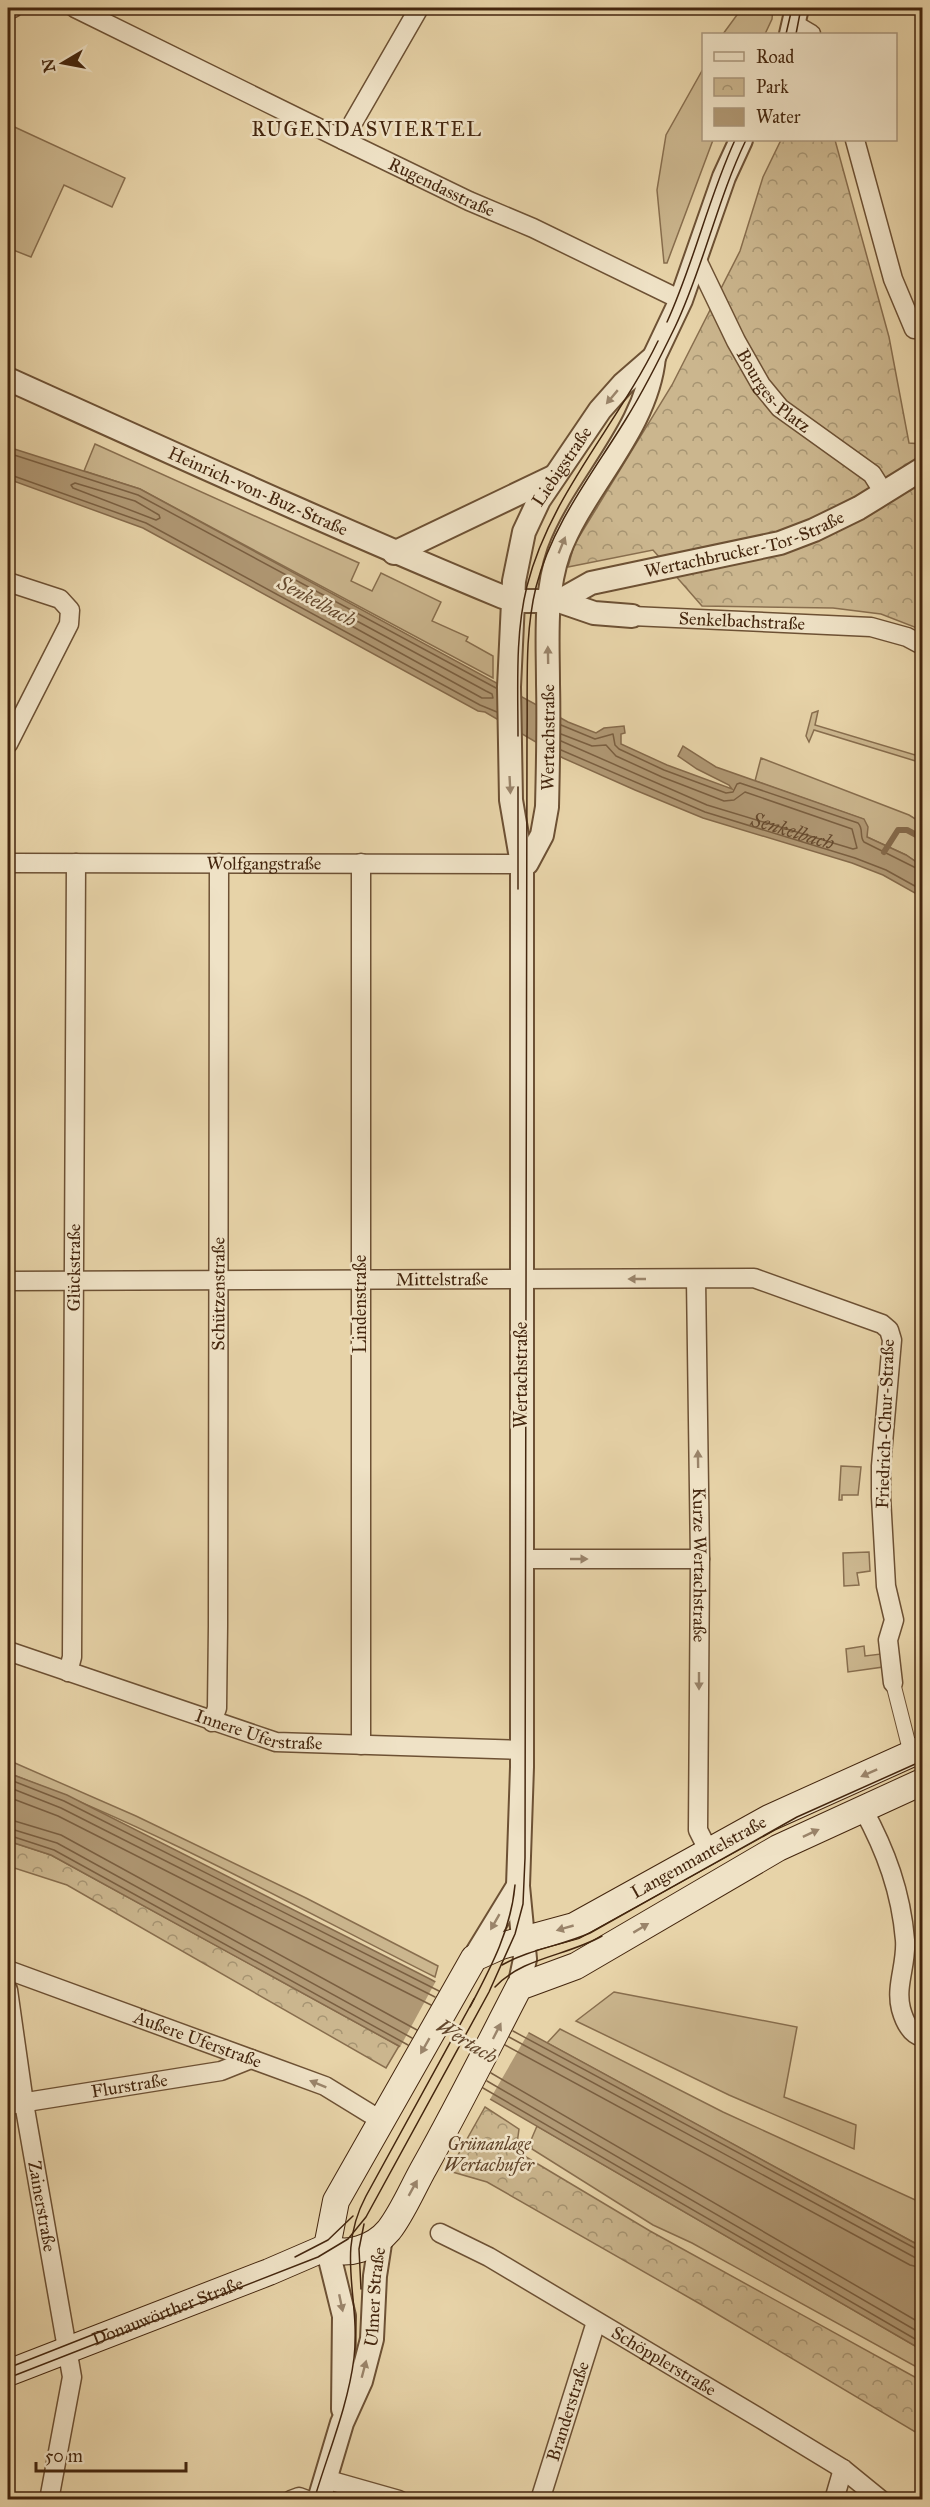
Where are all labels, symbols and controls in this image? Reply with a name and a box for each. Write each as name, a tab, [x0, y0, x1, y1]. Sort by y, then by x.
north arrow	[33, 33, 93, 93]
legend	[702, 33, 897, 141]
text: Road	[756, 46, 794, 68]
text: N	[38, 57, 59, 74]
text: Park	[756, 76, 789, 98]
text: Water	[756, 106, 801, 128]
district label: RUGENDASVIERTEL	[251, 117, 483, 141]
street label: Rugendasstraße	[385, 153, 498, 222]
street label: Bourges-Platz	[732, 345, 815, 437]
one-way arrow	[606, 389, 619, 404]
street label: Liebigstraße	[527, 422, 597, 511]
street label: Heinrich-von-Buz-Straße	[165, 442, 351, 541]
street label: Wertachbrucker-Tor-Straße	[642, 506, 848, 582]
one-way arrow	[557, 535, 567, 553]
water label: Senkelbach	[273, 570, 361, 632]
street label: Senkelbachstraße	[678, 607, 805, 635]
one-way arrow	[543, 646, 553, 665]
street label: Wertachstraße	[536, 684, 559, 791]
one-way arrow	[506, 776, 515, 795]
water label: Senkelbach	[747, 807, 837, 855]
street label: Wolfgangstraße	[207, 852, 321, 876]
street label: Glückstraße	[63, 1224, 85, 1311]
street label: Schützenstraße	[207, 1237, 230, 1351]
street label: Lindenstraße	[349, 1255, 371, 1353]
street label: Mittelstraße	[396, 1268, 488, 1290]
one-way arrow	[628, 1274, 647, 1284]
street label: Wertachstraße	[510, 1322, 532, 1428]
street label: Friedrich-Chur-Straße	[871, 1339, 899, 1509]
one-way arrow	[693, 1449, 703, 1468]
street label: Kurze Wertachstraße	[688, 1487, 711, 1643]
one-way arrow	[570, 1554, 589, 1564]
one-way arrow	[694, 1671, 704, 1690]
street label: Innere Uferstraße	[192, 1704, 323, 1755]
one-way arrow	[860, 1768, 877, 1777]
street label: Langenmantelstraße	[627, 1811, 770, 1903]
one-way arrow	[803, 1828, 821, 1838]
one-way arrow	[490, 1914, 501, 1930]
one-way arrow	[633, 1922, 649, 1933]
one-way arrow	[556, 1924, 574, 1933]
street label: Äußere Uferstraße	[130, 2006, 265, 2073]
water label: Wertach	[432, 2013, 502, 2069]
one-way arrow	[492, 2022, 502, 2039]
one-way arrow	[419, 2038, 430, 2054]
street label: Flurstraße	[90, 2069, 169, 2103]
one-way arrow	[309, 2079, 327, 2089]
park label: Grünanlage Wertachufer	[444, 2133, 535, 2176]
street label: Zainerstraße	[23, 2159, 61, 2253]
one-way arrow	[407, 2180, 417, 2197]
street label: Ulmer Straße	[359, 2245, 390, 2350]
street label: Donauwörther Straße	[89, 2272, 246, 2350]
one-way arrow	[337, 2294, 346, 2313]
street label: Schöpplerstraße	[607, 2321, 720, 2401]
street label: Branderstraße	[542, 2359, 594, 2464]
one-way arrow	[359, 2360, 369, 2378]
scale bar	[36, 2435, 186, 2473]
text: 50 m	[45, 2445, 83, 2467]

